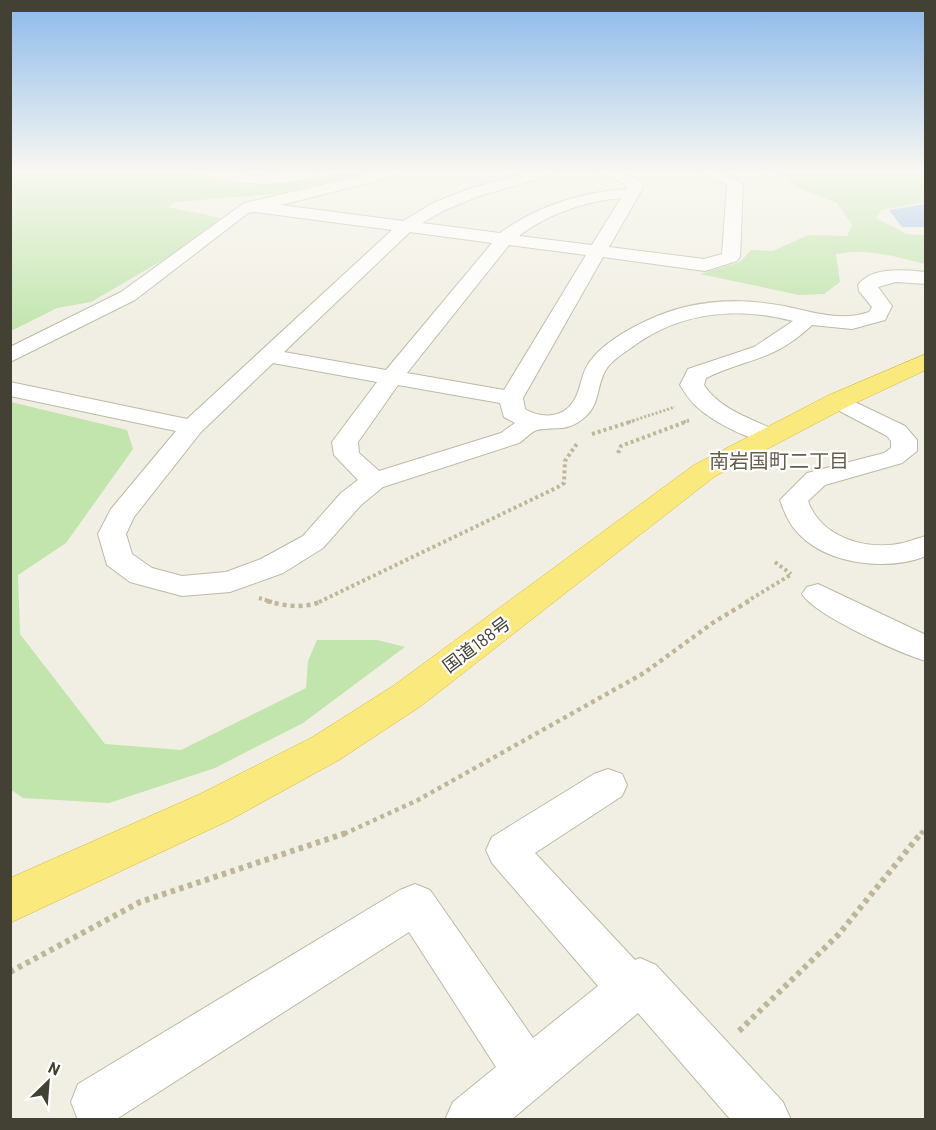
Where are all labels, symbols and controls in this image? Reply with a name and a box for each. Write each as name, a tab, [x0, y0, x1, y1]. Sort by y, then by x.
district label: 南岩国町二丁目	[709, 448, 849, 472]
street label: 国道188号	[438, 611, 514, 677]
north arrow	[18, 1052, 78, 1112]
text: N	[46, 1057, 63, 1079]

